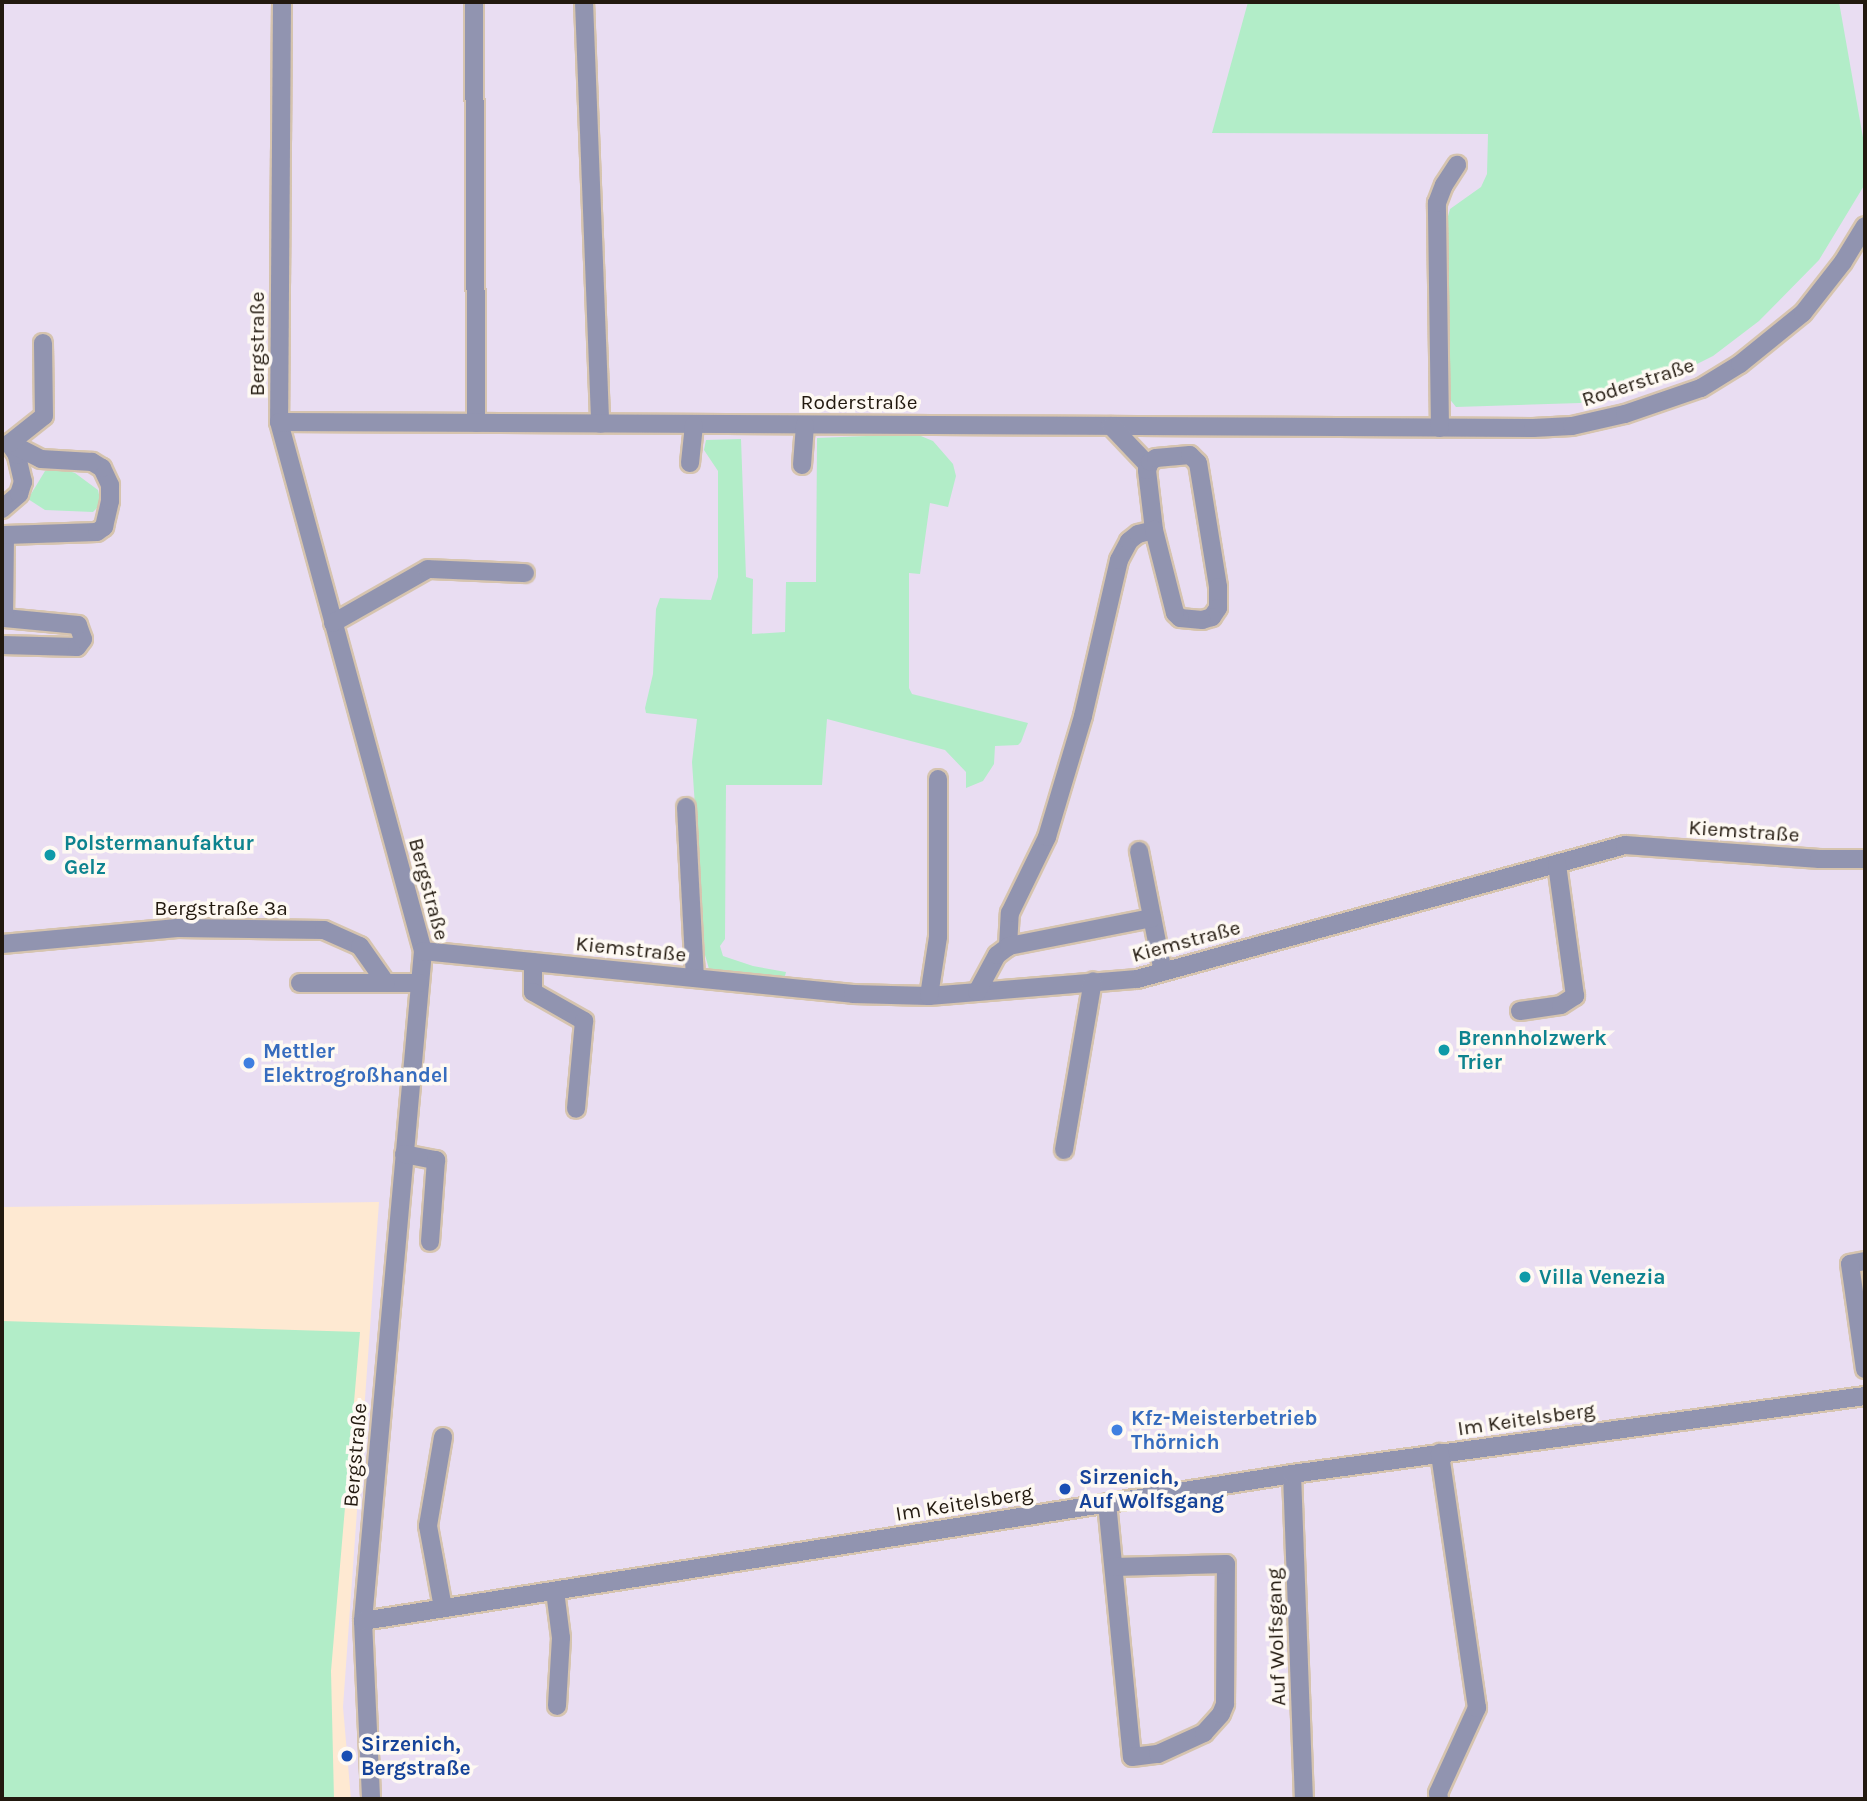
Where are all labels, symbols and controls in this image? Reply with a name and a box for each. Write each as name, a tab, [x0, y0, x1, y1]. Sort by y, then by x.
street label: Bergstraße	[244, 292, 270, 396]
street label: Roderstraße	[1579, 352, 1697, 412]
street label: Roderstraße	[801, 389, 917, 415]
street label: Kiemstraße	[1688, 815, 1800, 847]
place label: Polstermanufaktur Gelz	[64, 830, 254, 880]
street label: Bergstraße	[403, 835, 455, 943]
marker: Polstermanufaktur Gelz	[42, 847, 58, 863]
street label: Bergstraße 3a	[154, 895, 288, 921]
street label: Kiemstraße	[1129, 914, 1243, 968]
street label: Kiemstraße	[574, 931, 688, 967]
place label: Brennholzwerk Trier	[1458, 1025, 1607, 1075]
place label: Mettler Elektrogroßhandel	[263, 1038, 449, 1088]
marker: Brennholzwerk Trier	[1436, 1042, 1452, 1058]
marker: Mettler Elektrogroßhandel	[241, 1055, 257, 1071]
place label: Villa Venezia	[1539, 1264, 1666, 1290]
marker: Villa Venezia	[1517, 1269, 1533, 1285]
street label: Im Keitelsberg	[1456, 1397, 1596, 1441]
street label: Bergstraße	[338, 1402, 372, 1508]
place label: Kfz-Meisterbetrieb Thörnich	[1131, 1405, 1317, 1455]
marker: Kfz-Meisterbetrieb Thörnich	[1109, 1422, 1125, 1438]
place label: Sirzenich, Auf Wolfsgang	[1079, 1464, 1224, 1514]
street label: Im Keitelsberg	[894, 1480, 1034, 1526]
marker: Sirzenich, Auf Wolfsgang	[1057, 1481, 1073, 1497]
street label: Auf Wolfsgang	[1261, 1568, 1291, 1706]
place label: Sirzenich, Bergstraße	[361, 1731, 471, 1781]
marker: Sirzenich, Bergstraße	[339, 1748, 355, 1764]

